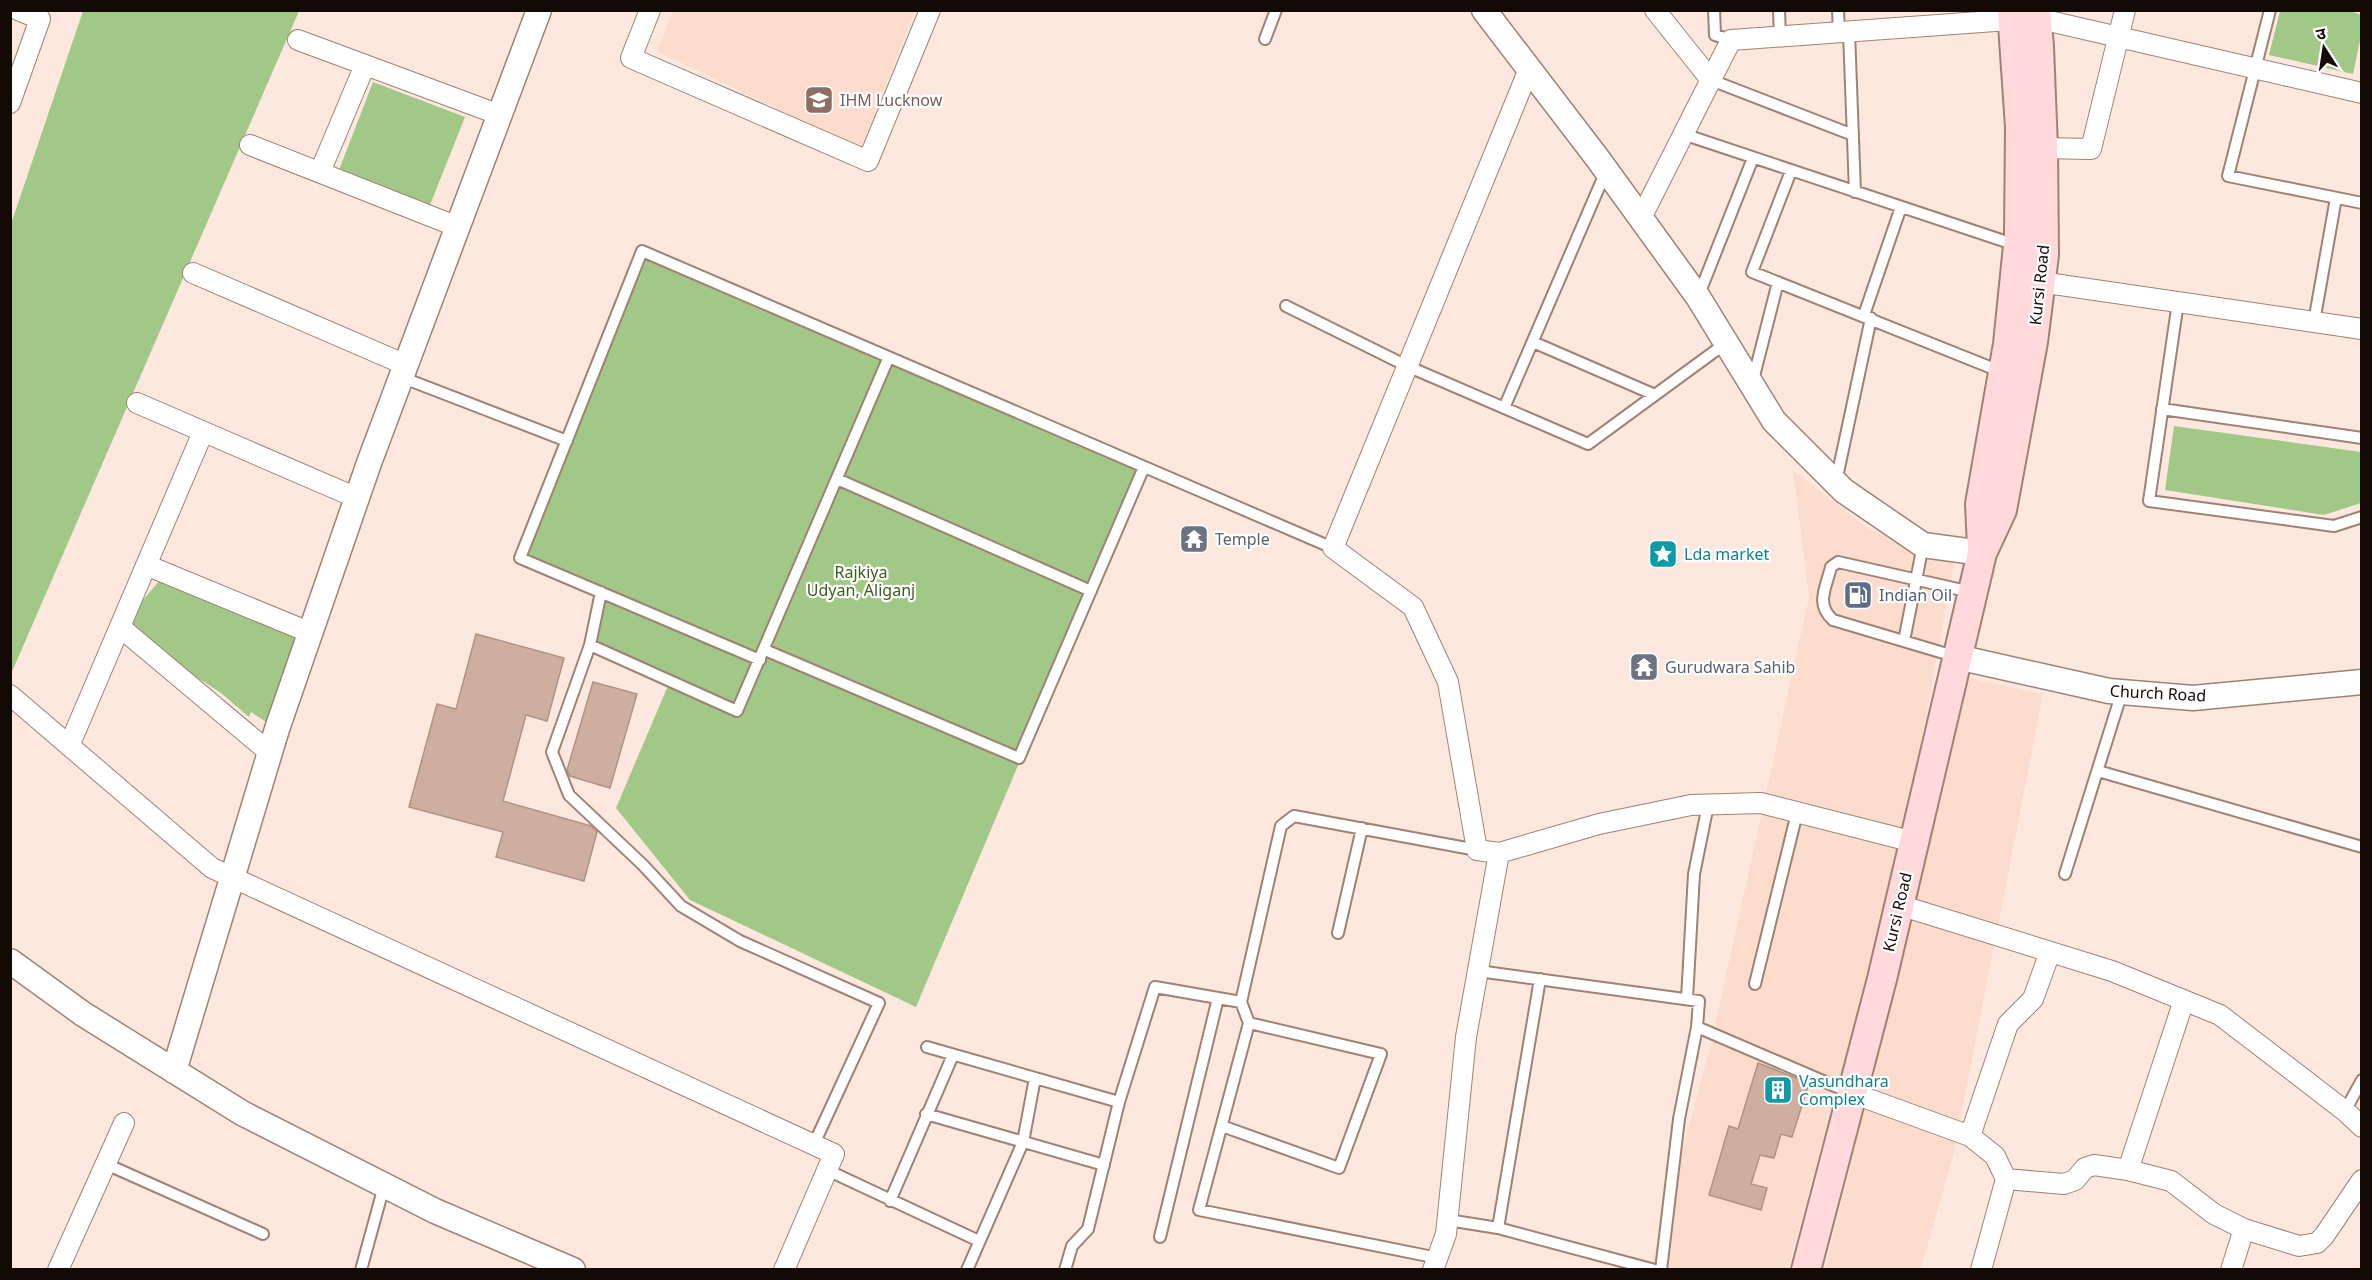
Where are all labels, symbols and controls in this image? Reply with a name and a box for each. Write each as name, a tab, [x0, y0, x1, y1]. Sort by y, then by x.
north arrow	[2294, 18, 2354, 78]
text: उ	[2314, 21, 2328, 45]
school or university icon: IHM Lucknow	[803, 84, 835, 116]
place label: IHM Lucknow	[840, 89, 943, 111]
street label: Kursi Road	[2024, 244, 2054, 326]
temple icon: Temple	[1178, 523, 1210, 555]
place label: Temple	[1215, 528, 1270, 550]
place icon: Lda market	[1647, 538, 1679, 570]
place label: Lda market	[1684, 543, 1769, 565]
park label: Rajkiya Udyan, Aliganj	[807, 561, 915, 601]
fuel station icon: Indian Oil	[1842, 579, 1874, 611]
place label: Indian Oil	[1879, 584, 1952, 606]
temple icon: Gurudwara Sahib	[1628, 651, 1660, 683]
place label: Gurudwara Sahib	[1665, 656, 1795, 678]
street label: Church Road	[2109, 679, 2207, 707]
street label: Kursi Road	[1877, 870, 1917, 954]
place label: Vasundhara Complex	[1799, 1070, 1889, 1110]
building icon: Vasundhara Complex	[1762, 1074, 1794, 1106]

